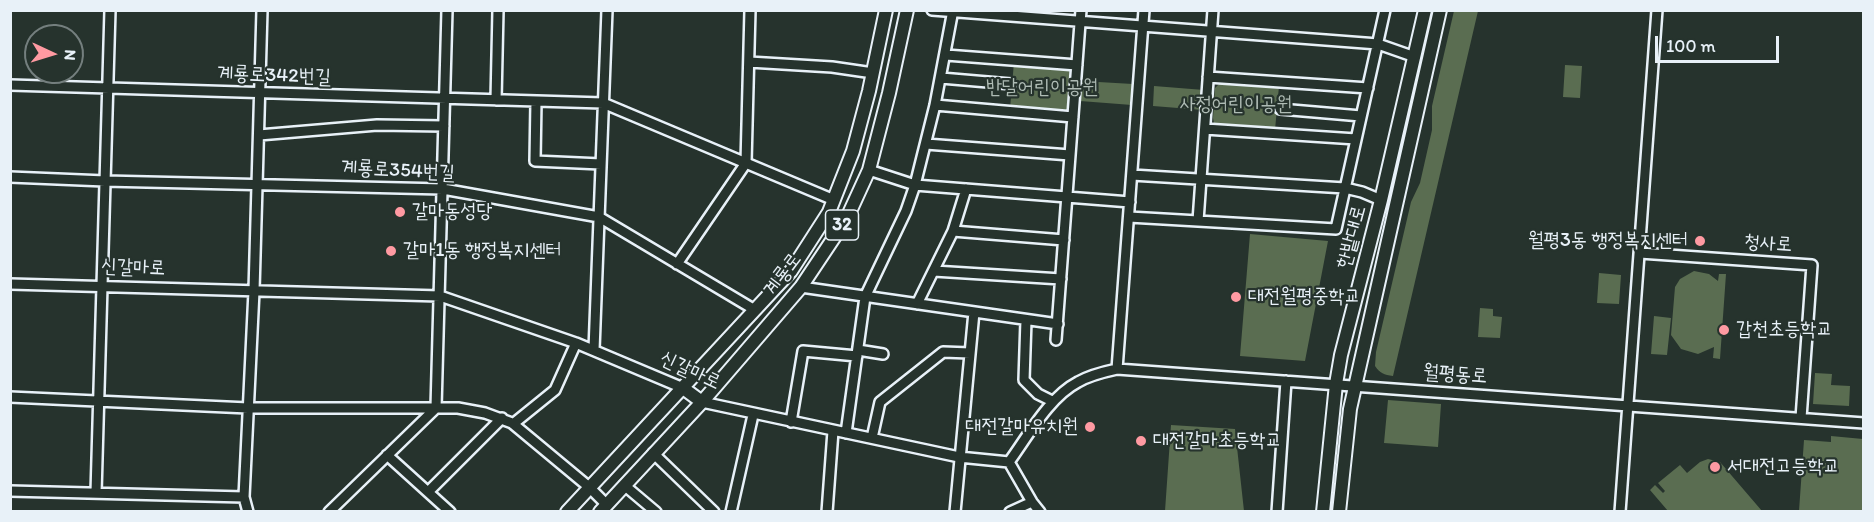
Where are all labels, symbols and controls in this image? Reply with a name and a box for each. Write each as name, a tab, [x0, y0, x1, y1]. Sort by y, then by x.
north arrow	[24, 24, 84, 84]
scale bar	[1658, 24, 1782, 62]
text: 100 m	[1666, 35, 1716, 57]
text: N	[61, 49, 80, 61]
street label: 계룡로342번길	[217, 62, 331, 90]
park label: 반달어린이공원	[986, 76, 1098, 100]
park label: 사정어린이공원	[1180, 93, 1292, 117]
street label: 계룡로354번길	[341, 156, 455, 186]
place label: 갈마동성당	[412, 200, 492, 224]
street label: 한밭대로	[1332, 203, 1372, 271]
marker: 갈마동성당	[393, 205, 407, 219]
road number: 32	[826, 210, 858, 240]
place label: 월평3동 행정복지센터	[1528, 229, 1688, 253]
street label: 청사로	[1743, 230, 1793, 258]
marker: 월평3동 행정복지센터	[1693, 234, 1707, 248]
place label: 갈마1동 행정복지센터	[403, 239, 562, 263]
marker: 갈마1동 행정복지센터	[384, 244, 398, 258]
street label: 계룡로	[759, 248, 807, 302]
street label: 신갈마로	[100, 255, 166, 281]
place label: 대전월평중학교	[1248, 285, 1361, 309]
marker: 대전월평중학교	[1229, 290, 1243, 304]
place label: 갑천초등학교	[1736, 318, 1833, 342]
marker: 갑천초등학교	[1717, 323, 1731, 337]
street label: 신갈마로	[656, 347, 724, 395]
street label: 월평동로	[1422, 361, 1488, 389]
place label: 대전갈마유치원	[965, 415, 1078, 439]
marker: 대전갈마유치원	[1083, 420, 1097, 434]
place label: 대전갈마초등학교	[1153, 429, 1282, 453]
marker: 대전갈마초등학교	[1134, 434, 1148, 448]
place label: 서대전고등학교	[1727, 455, 1840, 479]
marker: 서대전고등학교	[1708, 460, 1722, 474]

